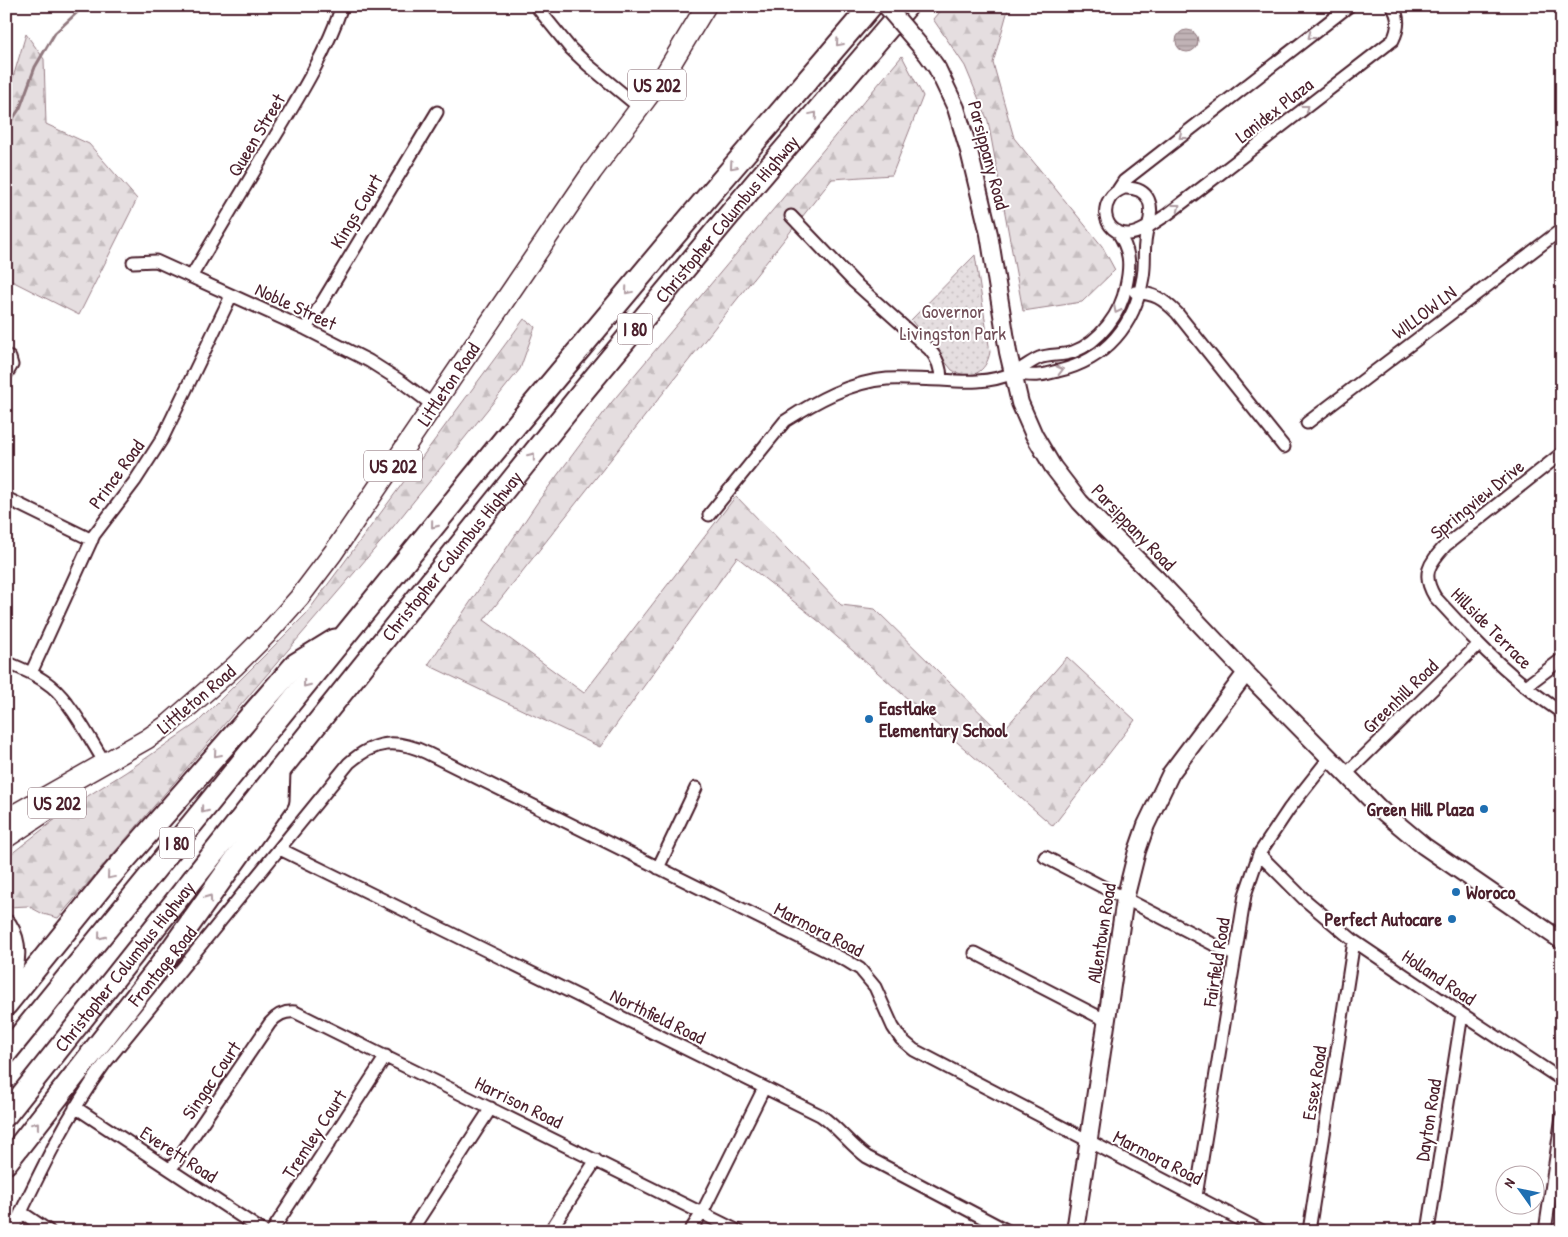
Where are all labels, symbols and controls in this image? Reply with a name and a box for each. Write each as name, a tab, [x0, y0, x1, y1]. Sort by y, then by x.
one-way arrow	[1307, 30, 1316, 39]
one-way arrow	[836, 38, 845, 47]
road number: US 202	[628, 70, 686, 100]
street label: Lanidex Plaza	[1230, 71, 1319, 149]
street label: Queen Street	[221, 88, 291, 181]
street label: Parsippany Road	[962, 98, 1016, 213]
one-way arrow	[1300, 105, 1310, 114]
one-way arrow	[808, 111, 817, 120]
street label: Christopher Columbus Highway	[649, 129, 804, 308]
one-way arrow	[1178, 130, 1188, 139]
one-way arrow	[730, 161, 739, 170]
street label: Kings Court	[324, 169, 389, 253]
one-way arrow	[1171, 204, 1181, 213]
street label: Noble Street	[251, 276, 341, 336]
street label: WILLOW LN	[1387, 279, 1461, 345]
one-way arrow	[625, 285, 634, 294]
park label: Governor Livingston Park	[900, 298, 1006, 346]
one-way arrow	[1113, 305, 1123, 314]
road number: I 80	[618, 314, 652, 344]
street label: Littleton Road	[411, 337, 486, 431]
one-way arrow	[1056, 365, 1065, 376]
street label: Prince Road	[82, 434, 150, 514]
road number: US 202	[364, 451, 422, 482]
one-way arrow	[527, 452, 536, 461]
street label: Springview Drive	[1425, 453, 1530, 545]
street label: Christopher Columbus Highway	[375, 465, 528, 646]
street label: Parsippany Road	[1086, 478, 1182, 576]
one-way arrow	[431, 519, 440, 528]
street label: Hillside Terrace	[1445, 581, 1539, 675]
street label: Greenhill Road	[1356, 653, 1444, 739]
street label: Littleton Road	[151, 658, 241, 740]
one-way arrow	[302, 678, 311, 687]
place label: Eastlake Elementary School	[879, 695, 1008, 744]
marker: Eastlake Elementary School	[863, 713, 875, 725]
one-way arrow	[214, 748, 223, 757]
road number: US 202	[28, 788, 86, 818]
place label: Green Hill Plaza	[1367, 796, 1475, 822]
marker: Green Hill Plaza	[1478, 803, 1490, 815]
one-way arrow	[201, 804, 209, 813]
road number: I 80	[160, 828, 194, 858]
one-way arrow	[107, 871, 116, 880]
street label: Christopher Columbus Highway	[48, 875, 200, 1057]
place label: Woroco	[1466, 879, 1516, 905]
street label: Allentown Road	[1080, 881, 1122, 985]
marker: Woroco	[1450, 886, 1462, 898]
one-way arrow	[203, 894, 212, 904]
street label: Marmora Road	[770, 895, 869, 963]
place label: Perfect Autocare	[1325, 906, 1442, 932]
marker: Perfect Autocare	[1446, 913, 1458, 925]
street label: Fairfield Road	[1196, 915, 1236, 1009]
street label: Frontage Road	[121, 920, 203, 1012]
one-way arrow	[99, 930, 107, 939]
street label: Holland Road	[1397, 943, 1481, 1012]
street label: Northfield Road	[606, 982, 710, 1050]
street label: Singac Court	[175, 1036, 247, 1124]
street label: Essex Road	[1295, 1044, 1333, 1122]
street label: Harrison Road	[471, 1070, 568, 1135]
street label: Dayton Road	[1409, 1076, 1447, 1163]
street label: Tremley Court	[276, 1084, 353, 1184]
street label: Everett Road	[135, 1119, 223, 1189]
one-way arrow	[31, 1122, 39, 1131]
street label: Marmora Road	[1109, 1123, 1208, 1191]
north arrow	[1496, 1164, 1546, 1214]
text: N	[1499, 1174, 1519, 1191]

